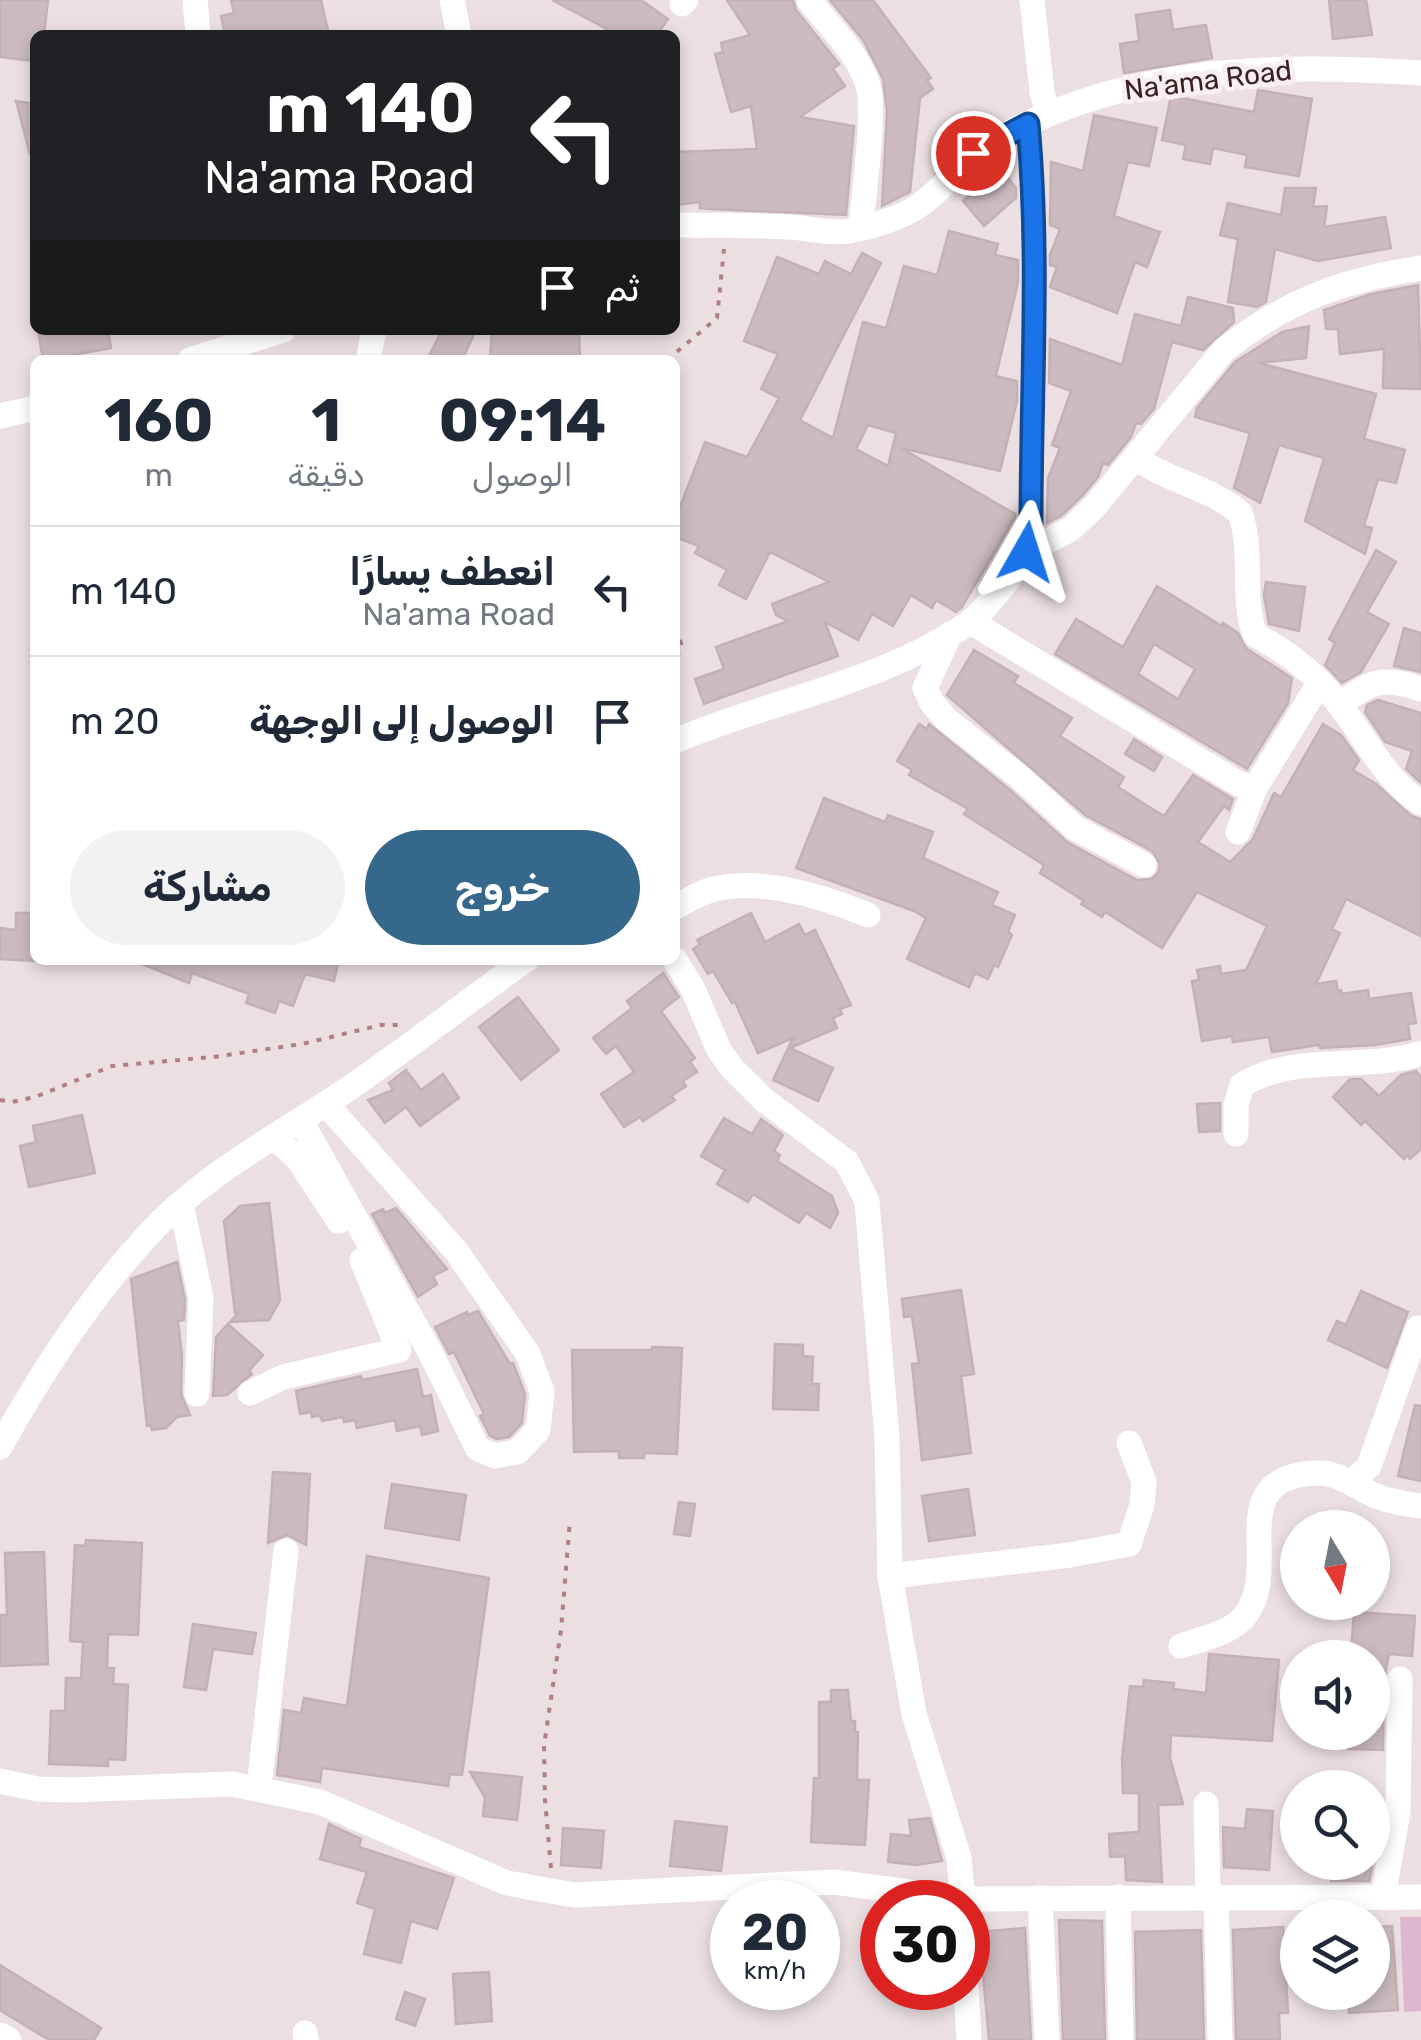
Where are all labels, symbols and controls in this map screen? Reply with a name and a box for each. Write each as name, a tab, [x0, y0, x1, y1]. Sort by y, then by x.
street label: Na'ama Road	[1122, 53, 1294, 107]
text: 140 m	[266, 67, 475, 150]
icon: left	[510, 70, 640, 200]
pin	[931, 111, 1016, 196]
icon: arrive	[946, 126, 1001, 181]
text: Na'ama Road	[204, 151, 475, 204]
icon: arrive	[530, 260, 585, 315]
text: ثم	[605, 265, 640, 311]
text: 160	[104, 385, 214, 456]
text: 1	[311, 385, 341, 456]
text: 09:14	[439, 385, 606, 456]
text: m	[144, 456, 173, 494]
text: دقيقة	[287, 456, 365, 494]
text: الوصول	[472, 456, 573, 494]
position arrow	[974, 500, 1078, 604]
text: انعطف يسارًا	[349, 549, 555, 595]
icon: left	[585, 564, 640, 619]
text: 140 m	[70, 568, 177, 614]
text: Na'ama Road	[362, 595, 555, 633]
icon: arrive	[585, 694, 640, 749]
text: 20 m	[70, 698, 160, 744]
text: الوصول إلى الوجهة	[249, 698, 555, 744]
button: مشاركة	[70, 830, 345, 945]
button: خروج	[365, 830, 640, 945]
north arrow	[1280, 1510, 1390, 1620]
map controls	[1280, 1510, 1390, 2010]
button: sound	[1280, 1640, 1390, 1750]
button: search	[1280, 1770, 1390, 1880]
speed limit sign: 30	[860, 1880, 990, 2010]
button: layers	[1280, 1900, 1390, 2010]
text: 20	[742, 1903, 808, 1963]
text: km/h	[744, 1956, 806, 1985]

